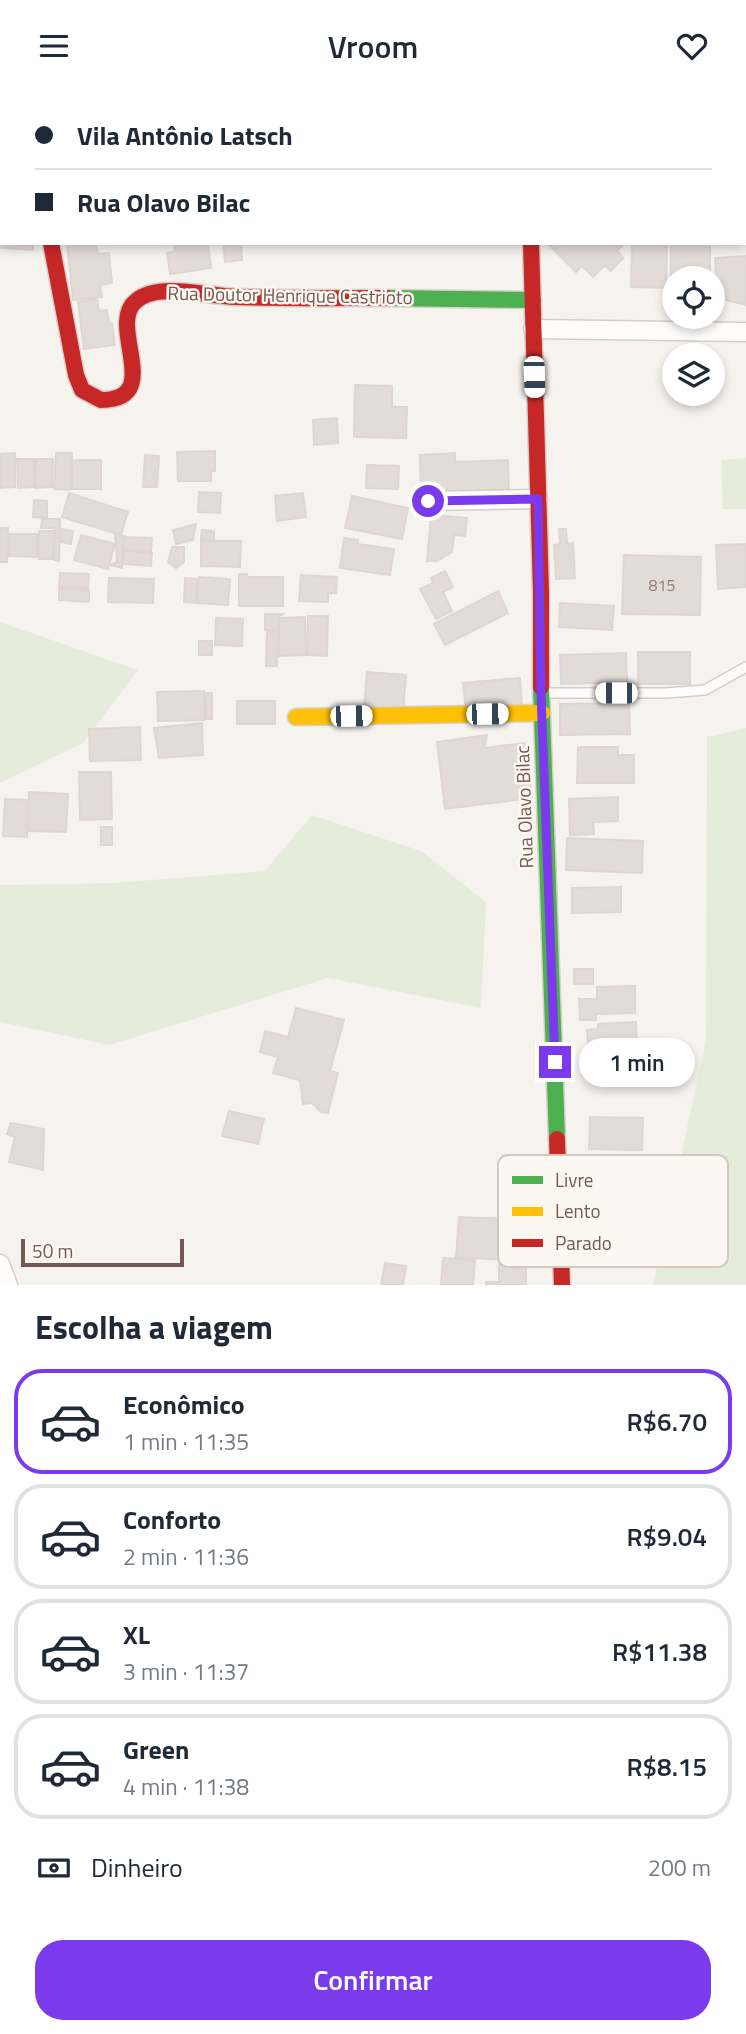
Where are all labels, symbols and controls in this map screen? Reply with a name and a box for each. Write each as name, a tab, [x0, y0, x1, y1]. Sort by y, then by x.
text: Vroom	[328, 22, 418, 70]
icon: menu	[35, 27, 73, 65]
icon: heart	[673, 27, 711, 65]
text: Vila Antônio Latsch	[77, 116, 293, 155]
text: Rua Olavo Bilac	[77, 183, 250, 222]
map controls	[662, 266, 725, 406]
button: locate	[662, 266, 725, 329]
street label: Rua Doutor Henrique Castrioto	[167, 278, 413, 311]
button: layers	[662, 343, 725, 406]
car	[523, 356, 546, 398]
route start	[412, 485, 444, 517]
house number: 815	[649, 573, 675, 597]
car	[596, 683, 638, 704]
car	[466, 703, 509, 725]
car	[330, 705, 373, 727]
street label: Rua Olavo Bilac	[507, 745, 540, 869]
callout: 1 min	[580, 1037, 695, 1087]
text: 1 min	[609, 1045, 665, 1080]
route end	[539, 1046, 571, 1078]
legend	[498, 1155, 728, 1267]
text: Livre	[555, 1165, 593, 1194]
text: Lento	[555, 1196, 600, 1225]
text: Parado	[555, 1228, 612, 1257]
scale bar	[21, 1236, 184, 1268]
text: 50 m	[32, 1236, 73, 1265]
text: Escolha a viagem	[35, 1303, 273, 1351]
text: Econômico	[123, 1385, 245, 1424]
icon: car	[39, 1390, 102, 1453]
text: R$6.70	[626, 1402, 707, 1441]
text: 1 min · 11:35	[123, 1424, 249, 1459]
text: Conforto	[123, 1500, 221, 1539]
icon: car	[39, 1505, 102, 1568]
text: R$9.04	[626, 1517, 707, 1556]
text: 2 min · 11:36	[123, 1539, 249, 1574]
text: XL	[123, 1615, 150, 1654]
icon: car	[39, 1620, 102, 1683]
text: R$11.38	[612, 1632, 707, 1671]
text: 3 min · 11:37	[123, 1654, 249, 1689]
text: Green	[123, 1730, 189, 1769]
icon: car	[39, 1735, 102, 1798]
text: R$8.15	[626, 1747, 707, 1786]
text: 4 min · 11:38	[123, 1769, 249, 1804]
text: Dinheiro	[91, 1848, 183, 1887]
icon: cash	[35, 1849, 73, 1887]
text: 200 m	[648, 1850, 711, 1885]
button: Confirmar	[35, 1940, 711, 2020]

